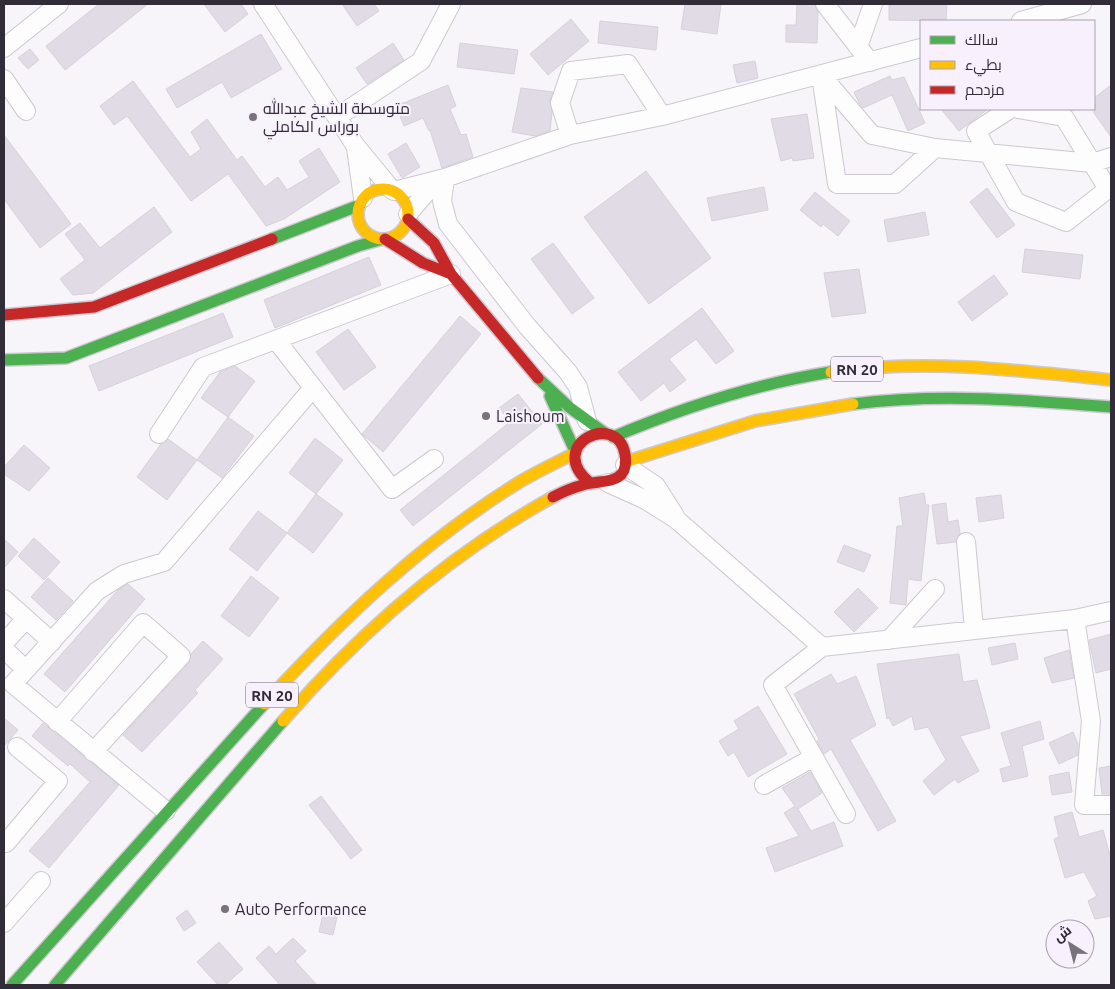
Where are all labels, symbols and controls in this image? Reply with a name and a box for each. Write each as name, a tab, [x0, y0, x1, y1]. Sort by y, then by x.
legend	[920, 20, 1095, 110]
text: سالك	[965, 31, 998, 48]
text: بطيء	[965, 56, 1002, 77]
text: مزدحم	[965, 81, 1005, 100]
place label: متوسطة الشيخ عبدالله بوراس الكاملي	[263, 98, 410, 140]
marker: متوسطة الشيخ عبدالله بوراس الكاملي	[247, 111, 259, 123]
road number: RN 20	[831, 356, 883, 382]
place label: Laishoum	[496, 407, 565, 425]
marker: Laishoum	[480, 410, 492, 422]
road number: RN 20	[246, 682, 298, 708]
place label: Auto Performance	[235, 900, 367, 918]
marker: Auto Performance	[219, 903, 231, 915]
north arrow	[1045, 919, 1095, 969]
text: ش	[1050, 922, 1075, 946]

